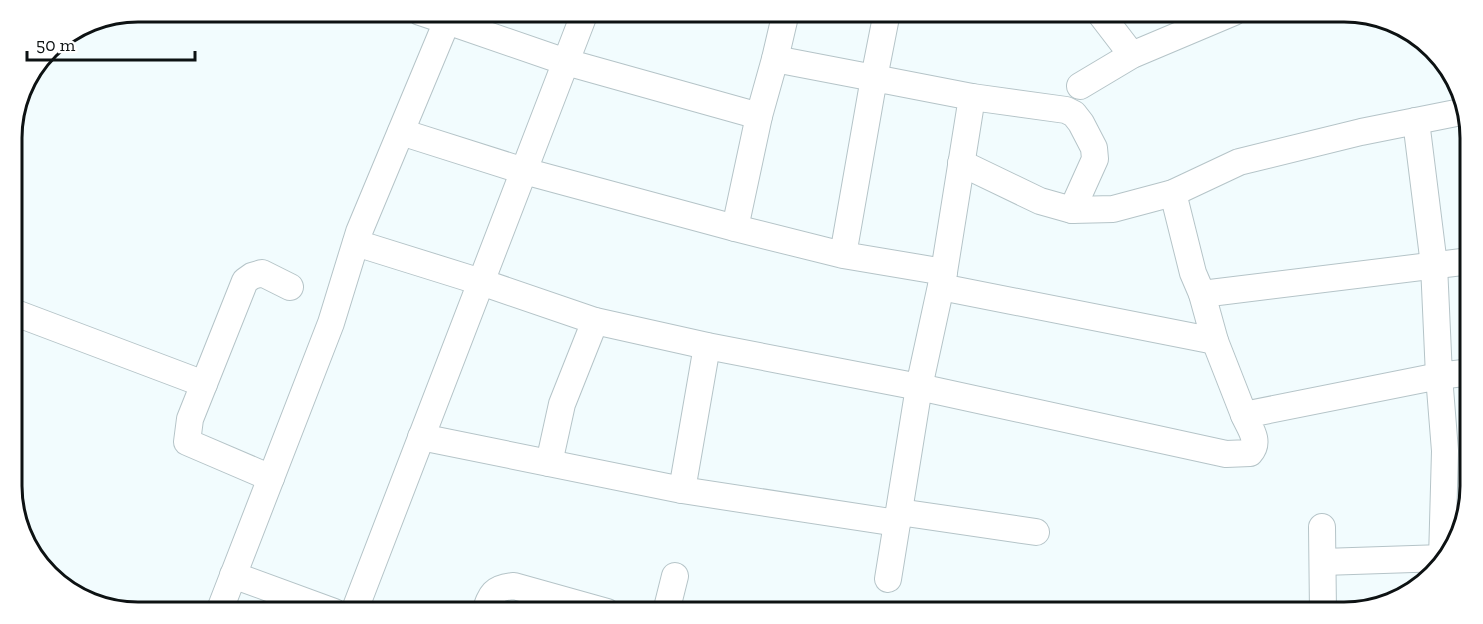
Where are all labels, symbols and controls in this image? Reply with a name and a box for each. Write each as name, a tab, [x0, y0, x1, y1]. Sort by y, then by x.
scale bar	[27, 24, 195, 62]
text: 50 m	[36, 34, 76, 56]

